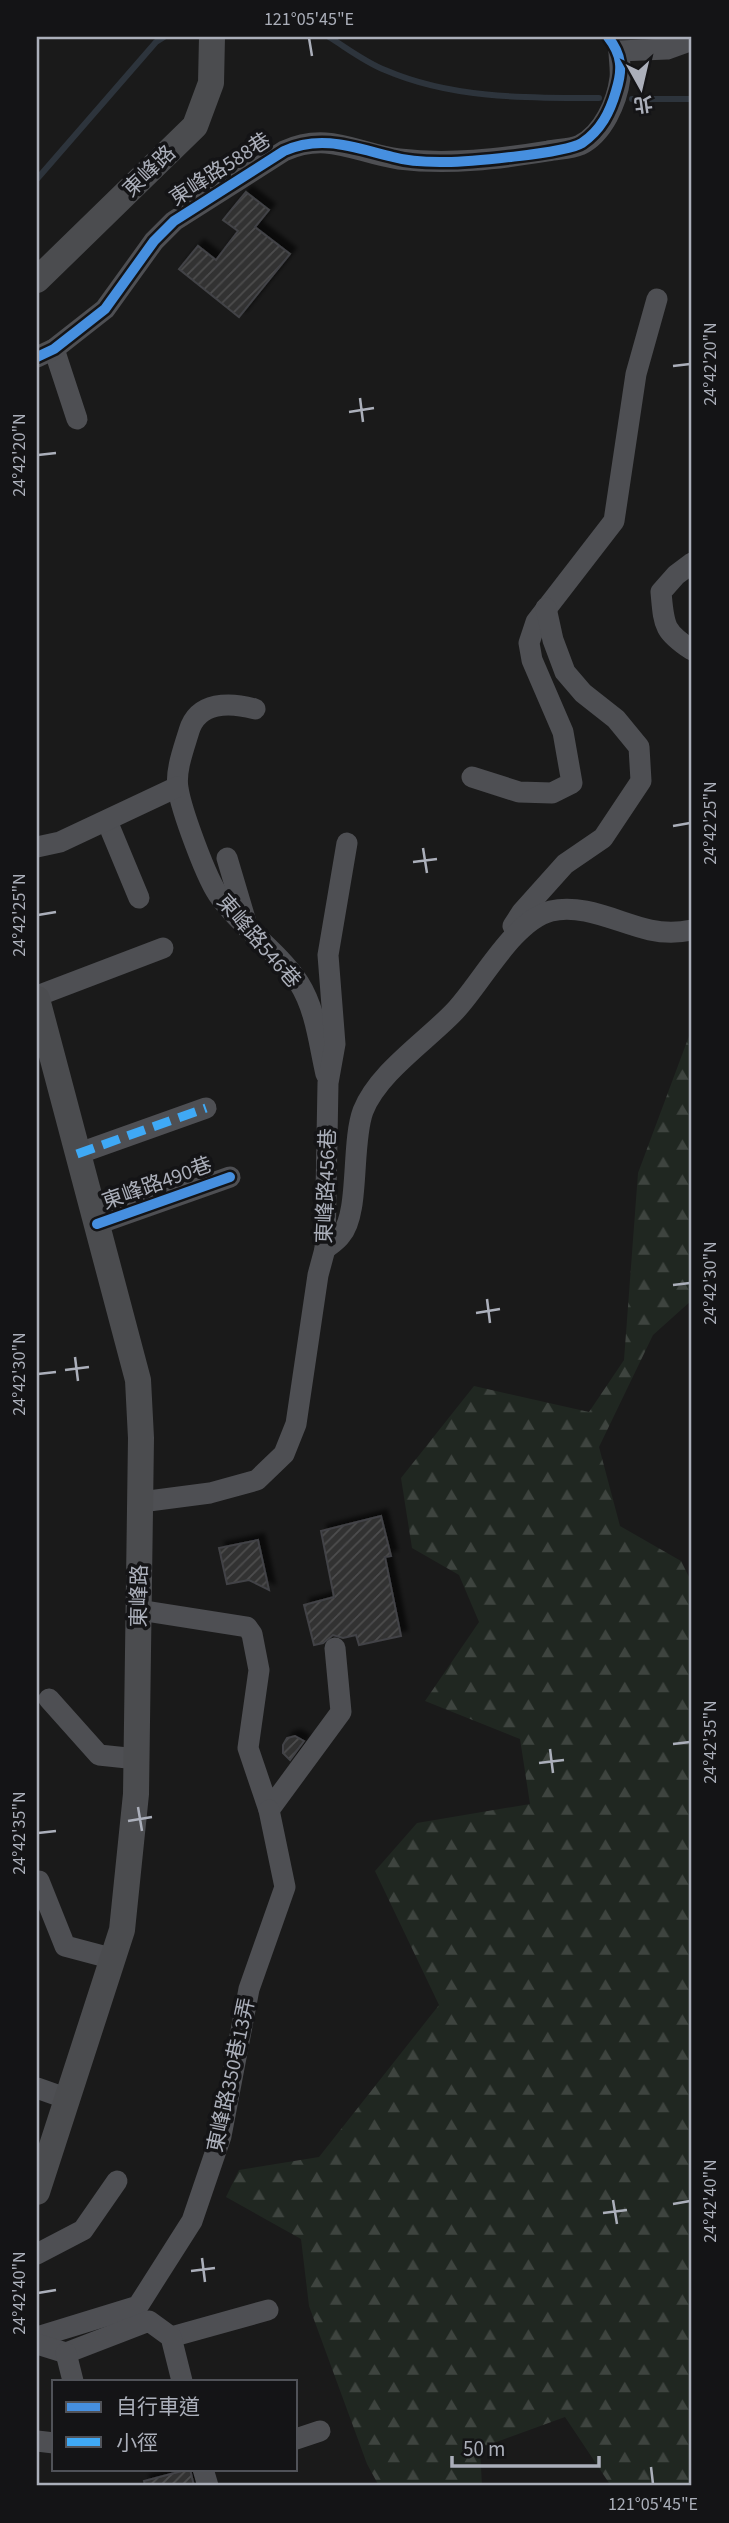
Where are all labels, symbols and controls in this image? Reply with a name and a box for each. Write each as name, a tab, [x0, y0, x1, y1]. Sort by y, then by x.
text: 121°05'45"E	[264, 7, 354, 32]
north arrow	[606, 52, 676, 122]
text: 北	[632, 89, 654, 118]
street label: 東峰路588巷	[163, 125, 277, 213]
street label: 東峰路	[116, 138, 182, 204]
text: 24°42'20"N	[698, 322, 723, 406]
text: 24°42'20"N	[7, 413, 32, 497]
text: 24°42'25"N	[698, 781, 723, 865]
text: 24°42'25"N	[7, 873, 32, 957]
street label: 東峰路546巷	[210, 888, 308, 994]
street label: 東峰路456巷	[309, 1128, 343, 1244]
street label: 東峰路490巷	[98, 1149, 216, 1217]
text: 24°42'30"N	[698, 1241, 723, 1325]
text: 24°42'30"N	[7, 1332, 32, 1416]
street label: 東峰路	[123, 1564, 155, 1628]
text: 24°42'35"N	[698, 1700, 723, 1784]
text: 24°42'35"N	[7, 1791, 32, 1875]
street label: 東峰路350巷13弄	[200, 1995, 262, 2155]
text: 24°42'40"N	[698, 2159, 723, 2243]
text: 24°42'40"N	[7, 2251, 32, 2335]
legend	[52, 2380, 298, 2470]
text: 自行車道	[116, 2392, 200, 2422]
scale bar	[452, 2425, 600, 2469]
text: 小徑	[116, 2428, 158, 2458]
text: 50 m	[463, 2434, 505, 2464]
text: 121°05'45"E	[608, 2492, 698, 2517]

